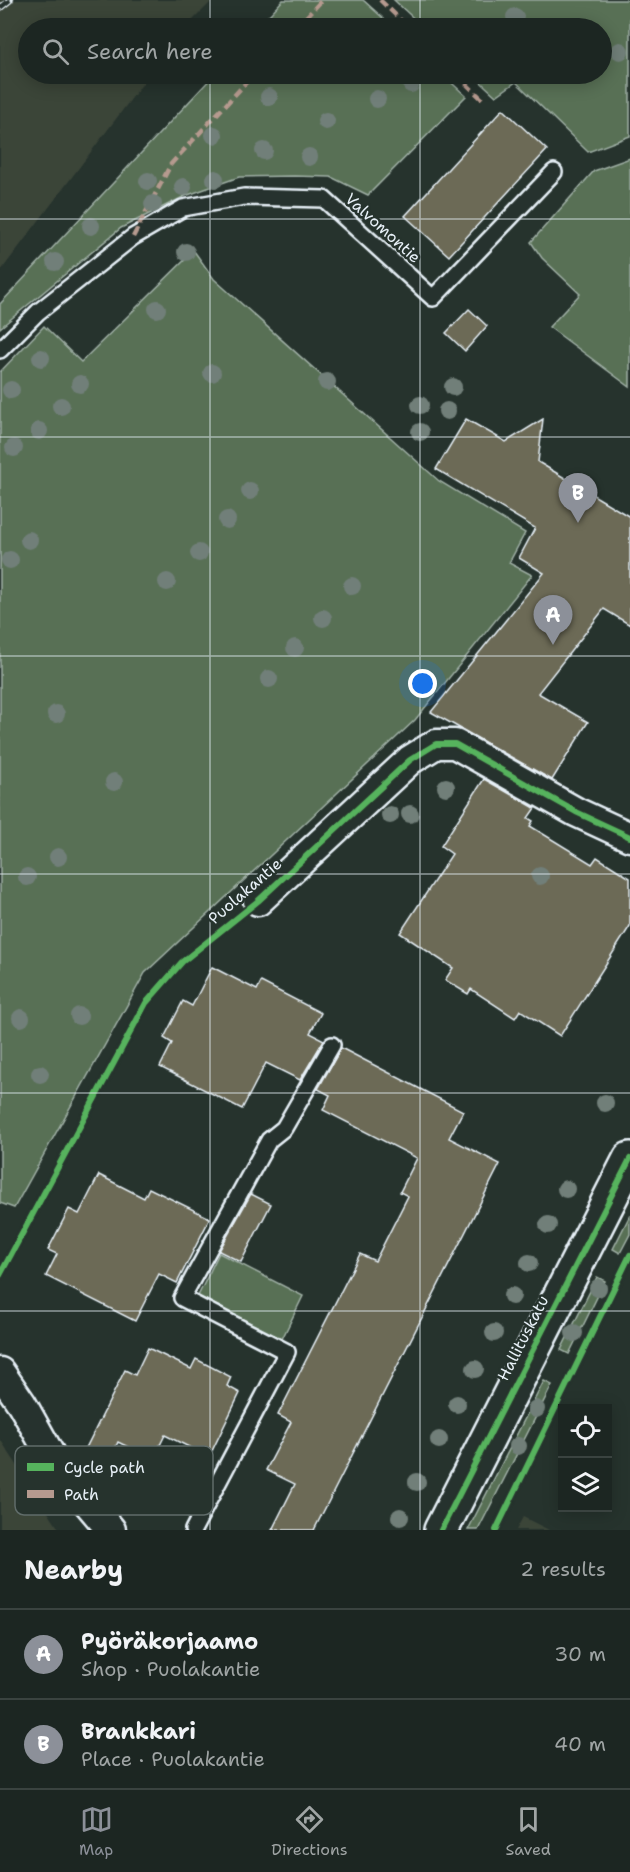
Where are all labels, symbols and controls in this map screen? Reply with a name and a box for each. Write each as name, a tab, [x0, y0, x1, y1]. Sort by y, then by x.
search box	[18, 18, 612, 84]
icon: search	[39, 35, 72, 68]
text: Search here	[87, 37, 213, 66]
street label: Valvomontie	[341, 188, 425, 268]
pin: B	[558, 474, 598, 523]
pin: A	[534, 596, 572, 645]
your location	[408, 669, 437, 698]
street label: Puolakantie	[204, 853, 286, 929]
street label: Hallituskatu	[493, 1292, 553, 1384]
map controls	[558, 1404, 612, 1512]
button: locate	[558, 1404, 612, 1458]
legend	[15, 1446, 213, 1515]
text: Cycle path	[64, 1457, 145, 1478]
button: layers	[558, 1458, 612, 1512]
text: Path	[64, 1484, 99, 1505]
text: Nearby	[24, 1552, 123, 1587]
text: 2 results	[520, 1556, 606, 1582]
text: Pyöräkorjaamo	[81, 1627, 258, 1656]
text: A	[36, 1641, 51, 1667]
text: 30 m	[554, 1641, 606, 1667]
text: Shop · Puolakantie	[81, 1656, 260, 1682]
text: Brankkari	[81, 1717, 196, 1746]
text: B	[37, 1731, 50, 1757]
text: 40 m	[554, 1731, 606, 1757]
text: Place · Puolakantie	[81, 1746, 265, 1772]
tab: Map	[79, 1803, 113, 1860]
tab: Directions	[271, 1803, 348, 1860]
tab: Saved	[506, 1803, 551, 1860]

